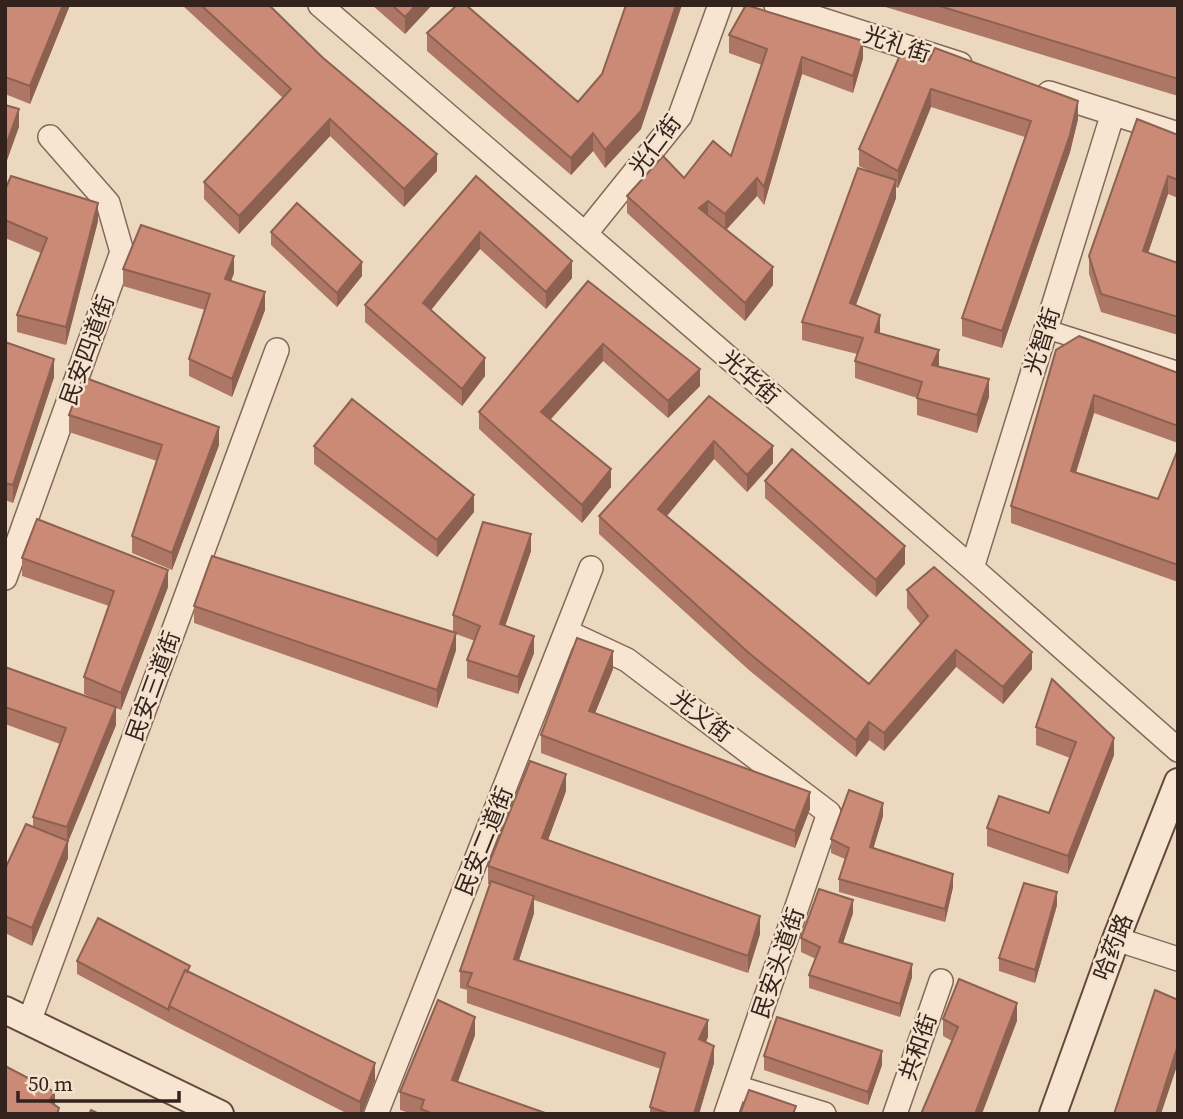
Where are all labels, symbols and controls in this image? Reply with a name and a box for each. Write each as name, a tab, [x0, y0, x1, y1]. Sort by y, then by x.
street label: 光礼街	[859, 18, 935, 70]
street label: 光仁街	[621, 108, 689, 182]
street label: 民安四道街	[52, 290, 122, 410]
street label: 光智街	[1017, 303, 1067, 379]
street label: 光华街	[713, 342, 787, 412]
street label: 民安三道街	[118, 626, 188, 746]
street label: 光义街	[665, 682, 739, 750]
street label: 民安二道街	[448, 782, 520, 900]
street label: 民安头道街	[744, 903, 812, 1023]
street label: 哈药路	[1086, 909, 1140, 985]
street label: 共和街	[892, 1009, 944, 1085]
scale bar	[18, 1060, 178, 1104]
text: 50 m	[28, 1069, 73, 1098]

